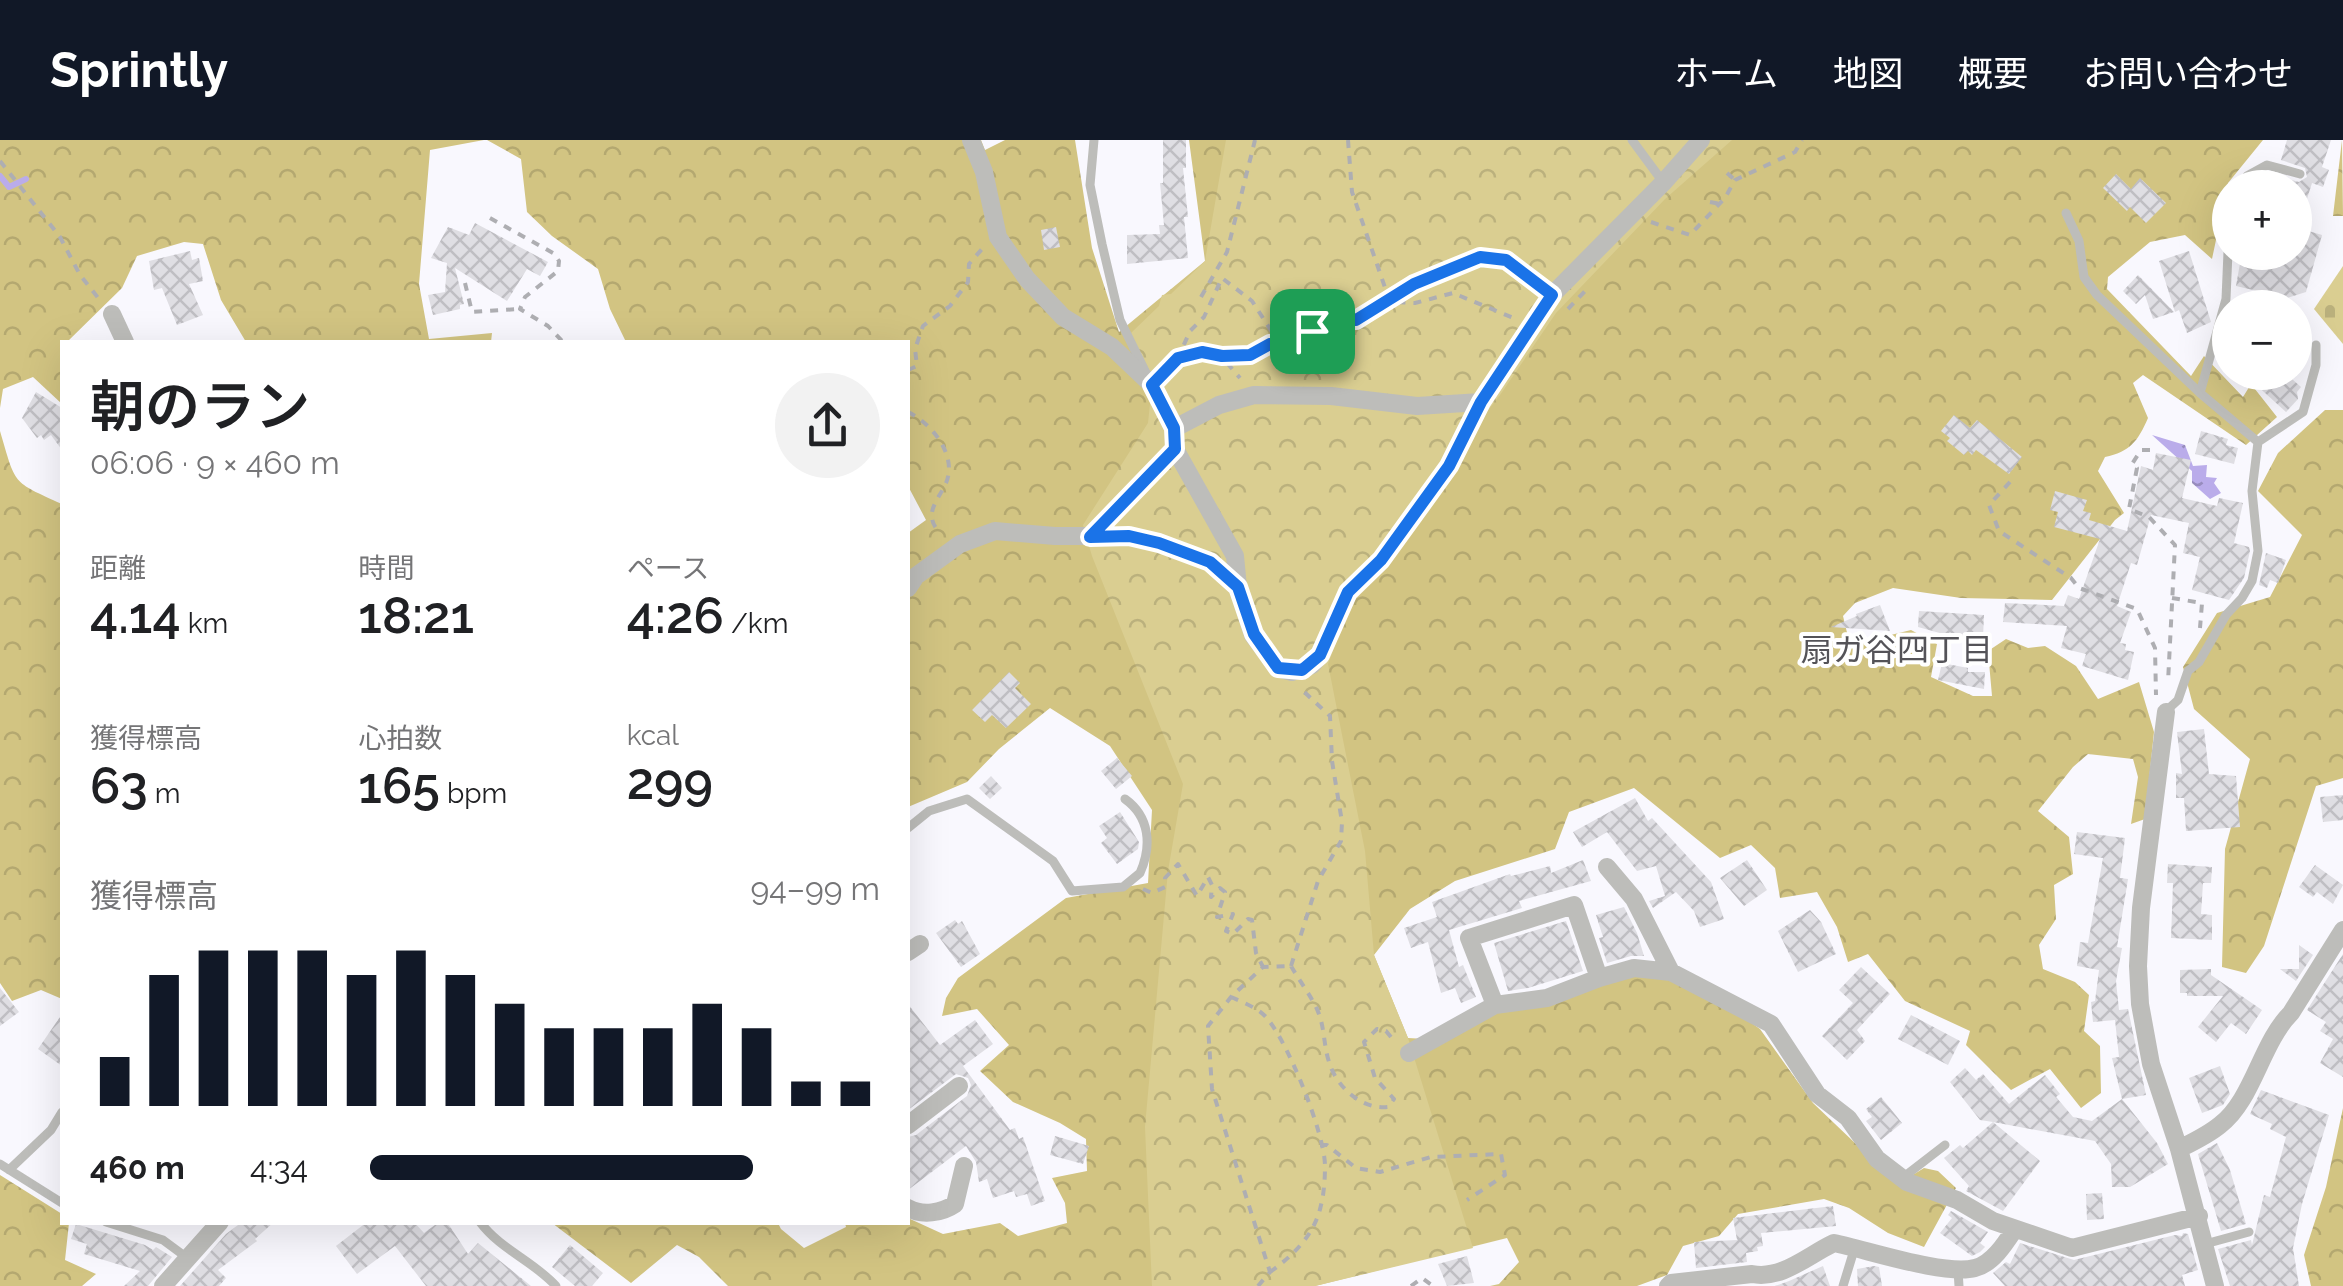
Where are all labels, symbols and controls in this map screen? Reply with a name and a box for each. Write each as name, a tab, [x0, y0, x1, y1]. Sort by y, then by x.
text: Sprintly	[50, 42, 228, 98]
text: ホーム	[1674, 53, 1778, 94]
text: 地図	[1833, 53, 1903, 94]
text: 概要	[1958, 53, 2028, 94]
text: お問い合わせ	[2083, 53, 2293, 94]
map controls	[2212, 170, 2312, 390]
button: +	[2212, 170, 2312, 270]
pin	[1270, 289, 1355, 374]
button: −	[2212, 290, 2312, 390]
icon: arrive	[1285, 304, 1340, 359]
button: share	[775, 373, 880, 478]
text: 朝のラン	[90, 374, 310, 439]
text: 06:06 · 9 × 460 m	[90, 444, 340, 481]
text: 距離	[90, 552, 146, 585]
text: 時間	[358, 552, 414, 585]
text: ペース	[627, 552, 709, 585]
text: 4.14	[90, 586, 181, 645]
text: 18:21	[358, 586, 474, 645]
text: 4:26	[627, 586, 724, 645]
text: km	[181, 607, 228, 640]
text: /km	[724, 607, 788, 640]
district label: 扇ガ谷四丁目	[1801, 631, 1993, 668]
text: kcal	[627, 719, 679, 752]
text: 獲得標高	[90, 722, 202, 755]
text: 心拍数	[358, 722, 442, 755]
text: 299	[627, 752, 713, 811]
text: 63	[90, 756, 148, 815]
text: 165	[358, 756, 440, 815]
text: m	[148, 777, 181, 810]
text: bpm	[440, 777, 507, 810]
text: 94–99 m	[751, 870, 880, 907]
text: 獲得標高	[90, 877, 218, 914]
text: 460 m	[90, 1149, 185, 1186]
text: 4:34	[250, 1149, 308, 1186]

